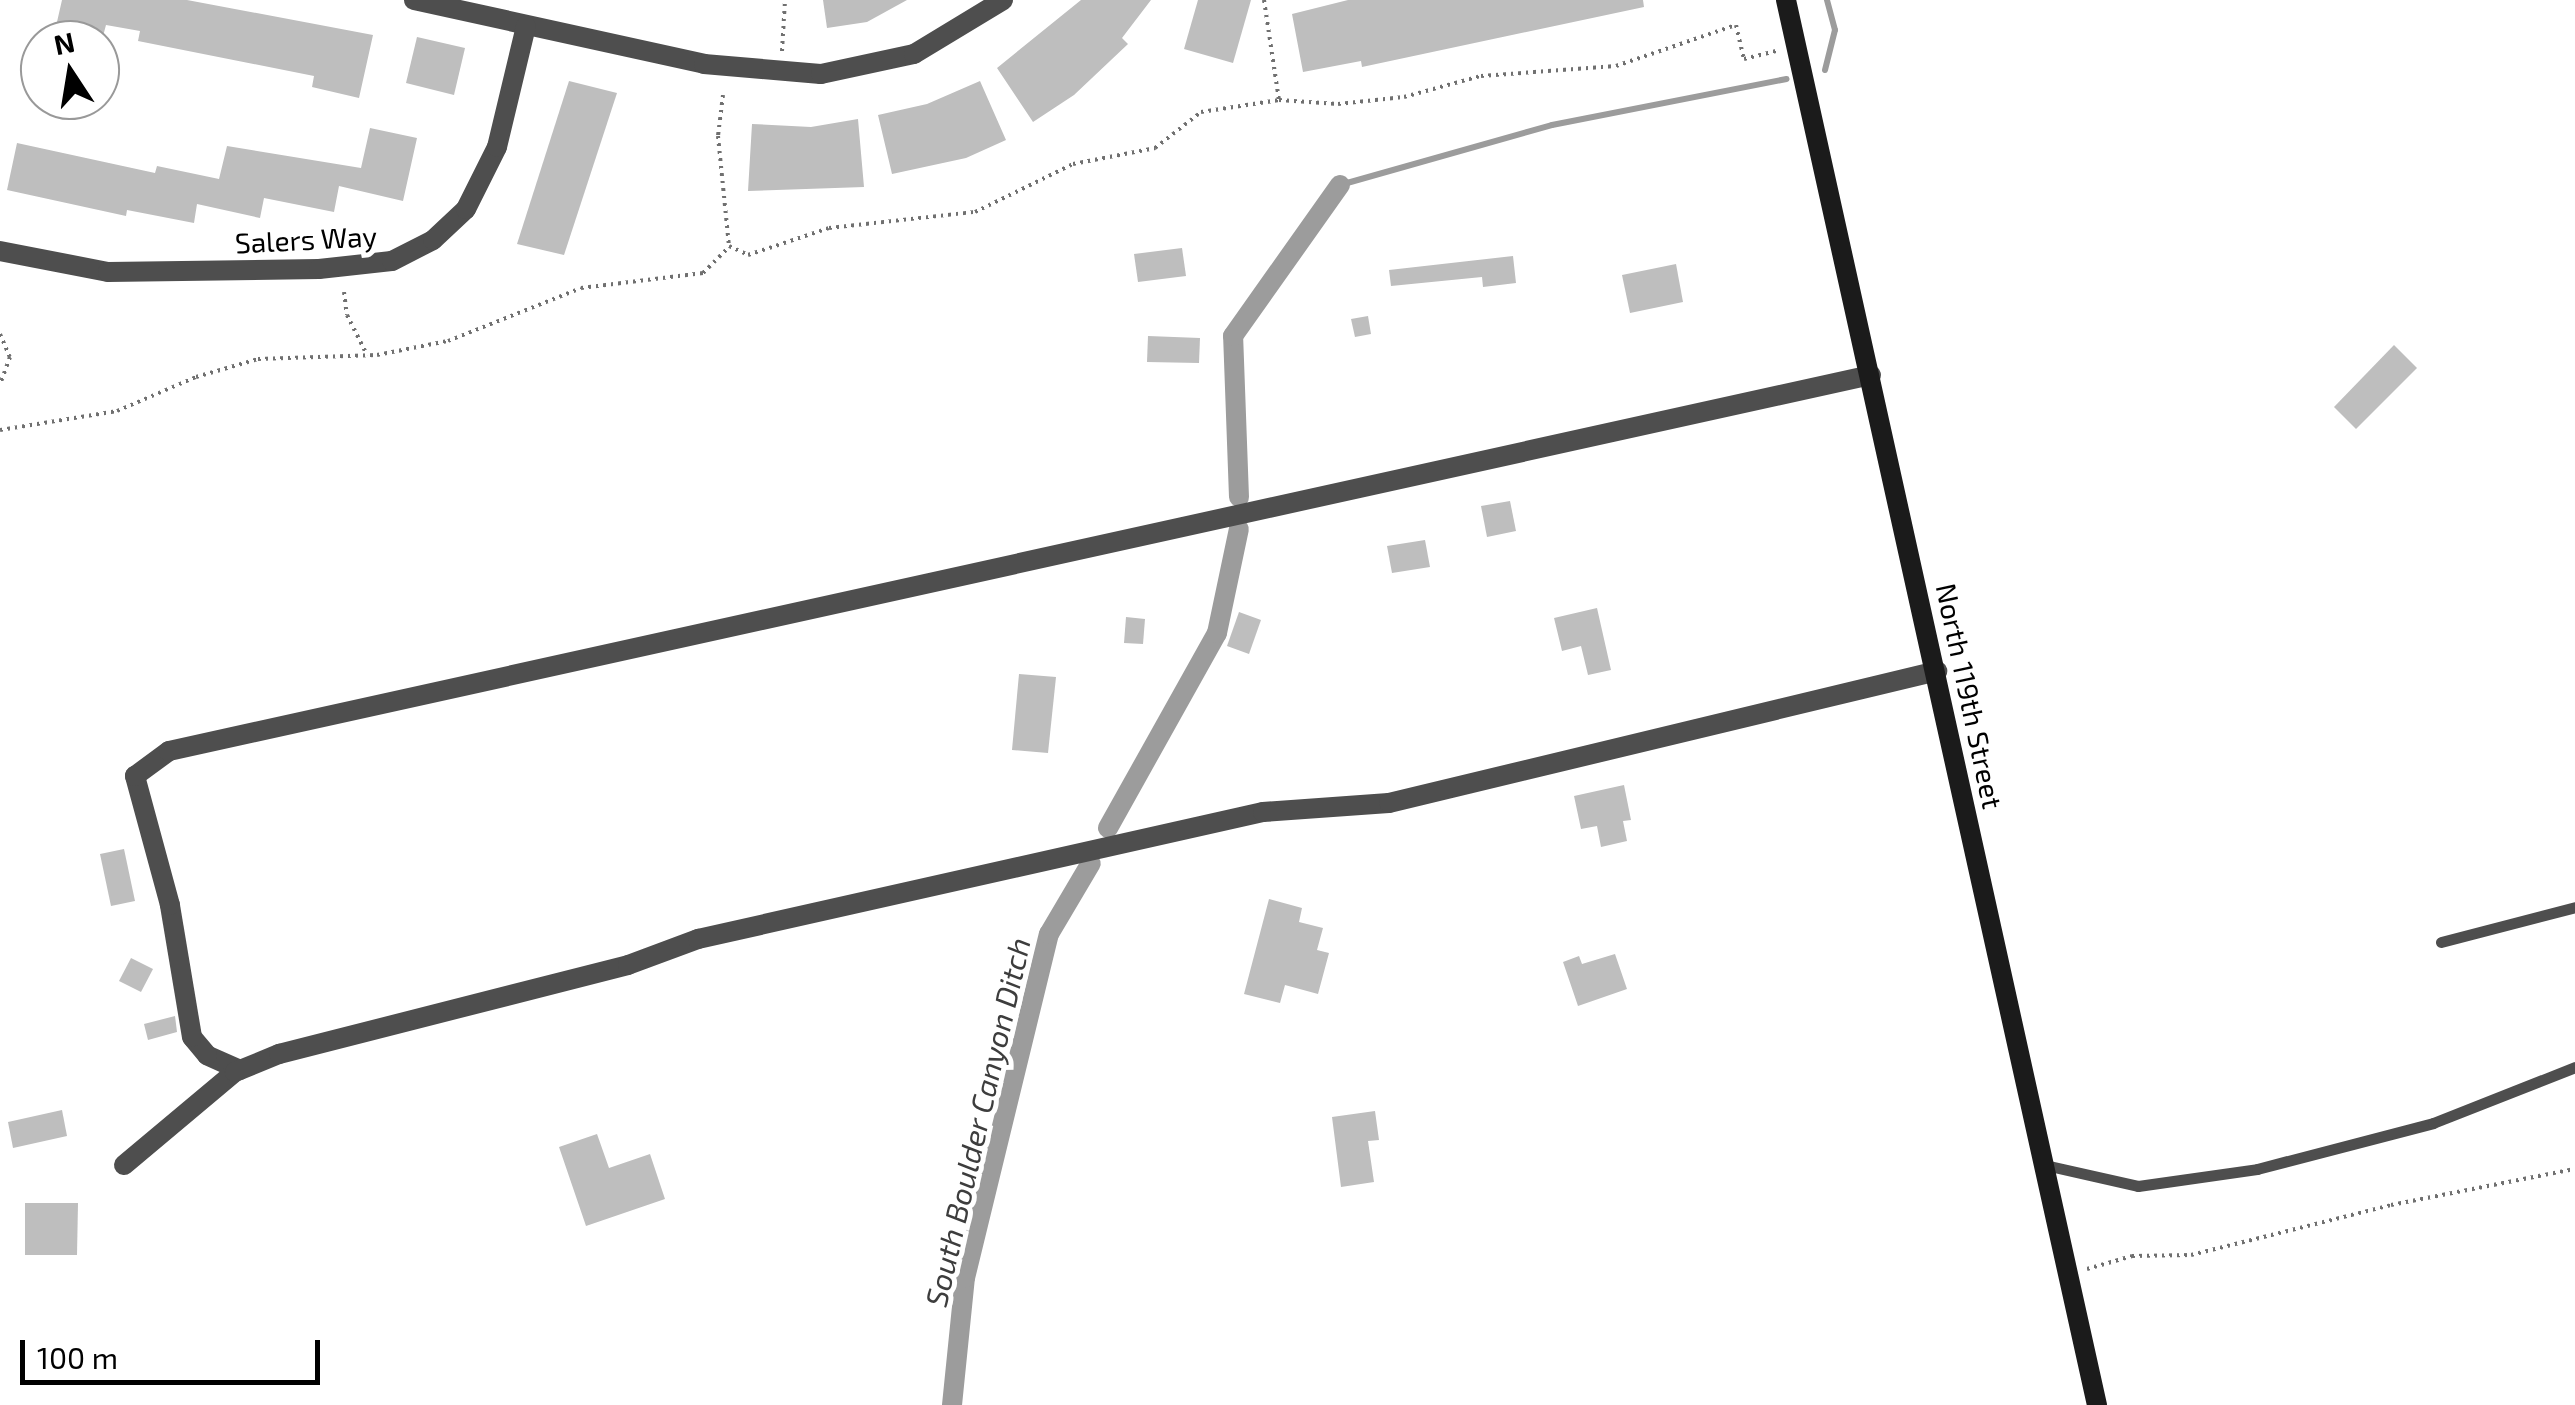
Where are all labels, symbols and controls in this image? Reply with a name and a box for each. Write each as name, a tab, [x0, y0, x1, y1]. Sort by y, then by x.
north arrow	[20, 20, 120, 120]
text: N	[51, 24, 78, 61]
street label: Salers Way	[234, 218, 378, 260]
street label: North 119th Street	[1930, 580, 2010, 812]
water label: South Boulder Canyon Ditch	[917, 934, 1037, 1310]
scale bar	[25, 1320, 325, 1382]
text: 100 m	[37, 1339, 118, 1375]

